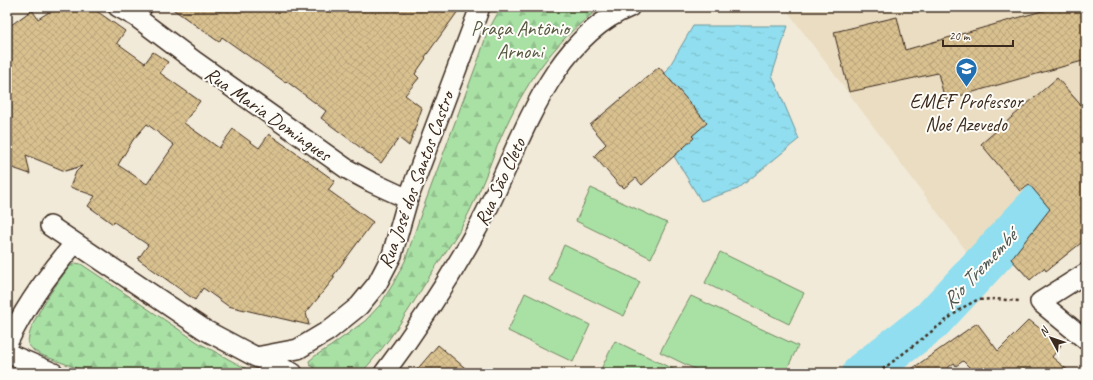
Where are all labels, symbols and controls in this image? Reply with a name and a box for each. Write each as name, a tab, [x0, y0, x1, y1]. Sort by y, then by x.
park label: Praça Antônio Arnoni	[471, 16, 571, 64]
scale bar	[943, 22, 1013, 48]
text: 20 m	[949, 28, 971, 44]
school or university icon: EMEF Professor Noé Azevedo	[953, 56, 979, 89]
street label: Rua Maria Domingues	[200, 61, 338, 168]
street label: Rua José dos Santos Castro	[372, 86, 460, 272]
place label: EMEF Professor Noé Azevedo	[909, 89, 1024, 137]
street label: Rua São Cleto	[469, 133, 532, 230]
water label: Rio Tremembé	[936, 220, 1026, 314]
north arrow	[1031, 318, 1071, 358]
text: N	[1036, 323, 1052, 339]

